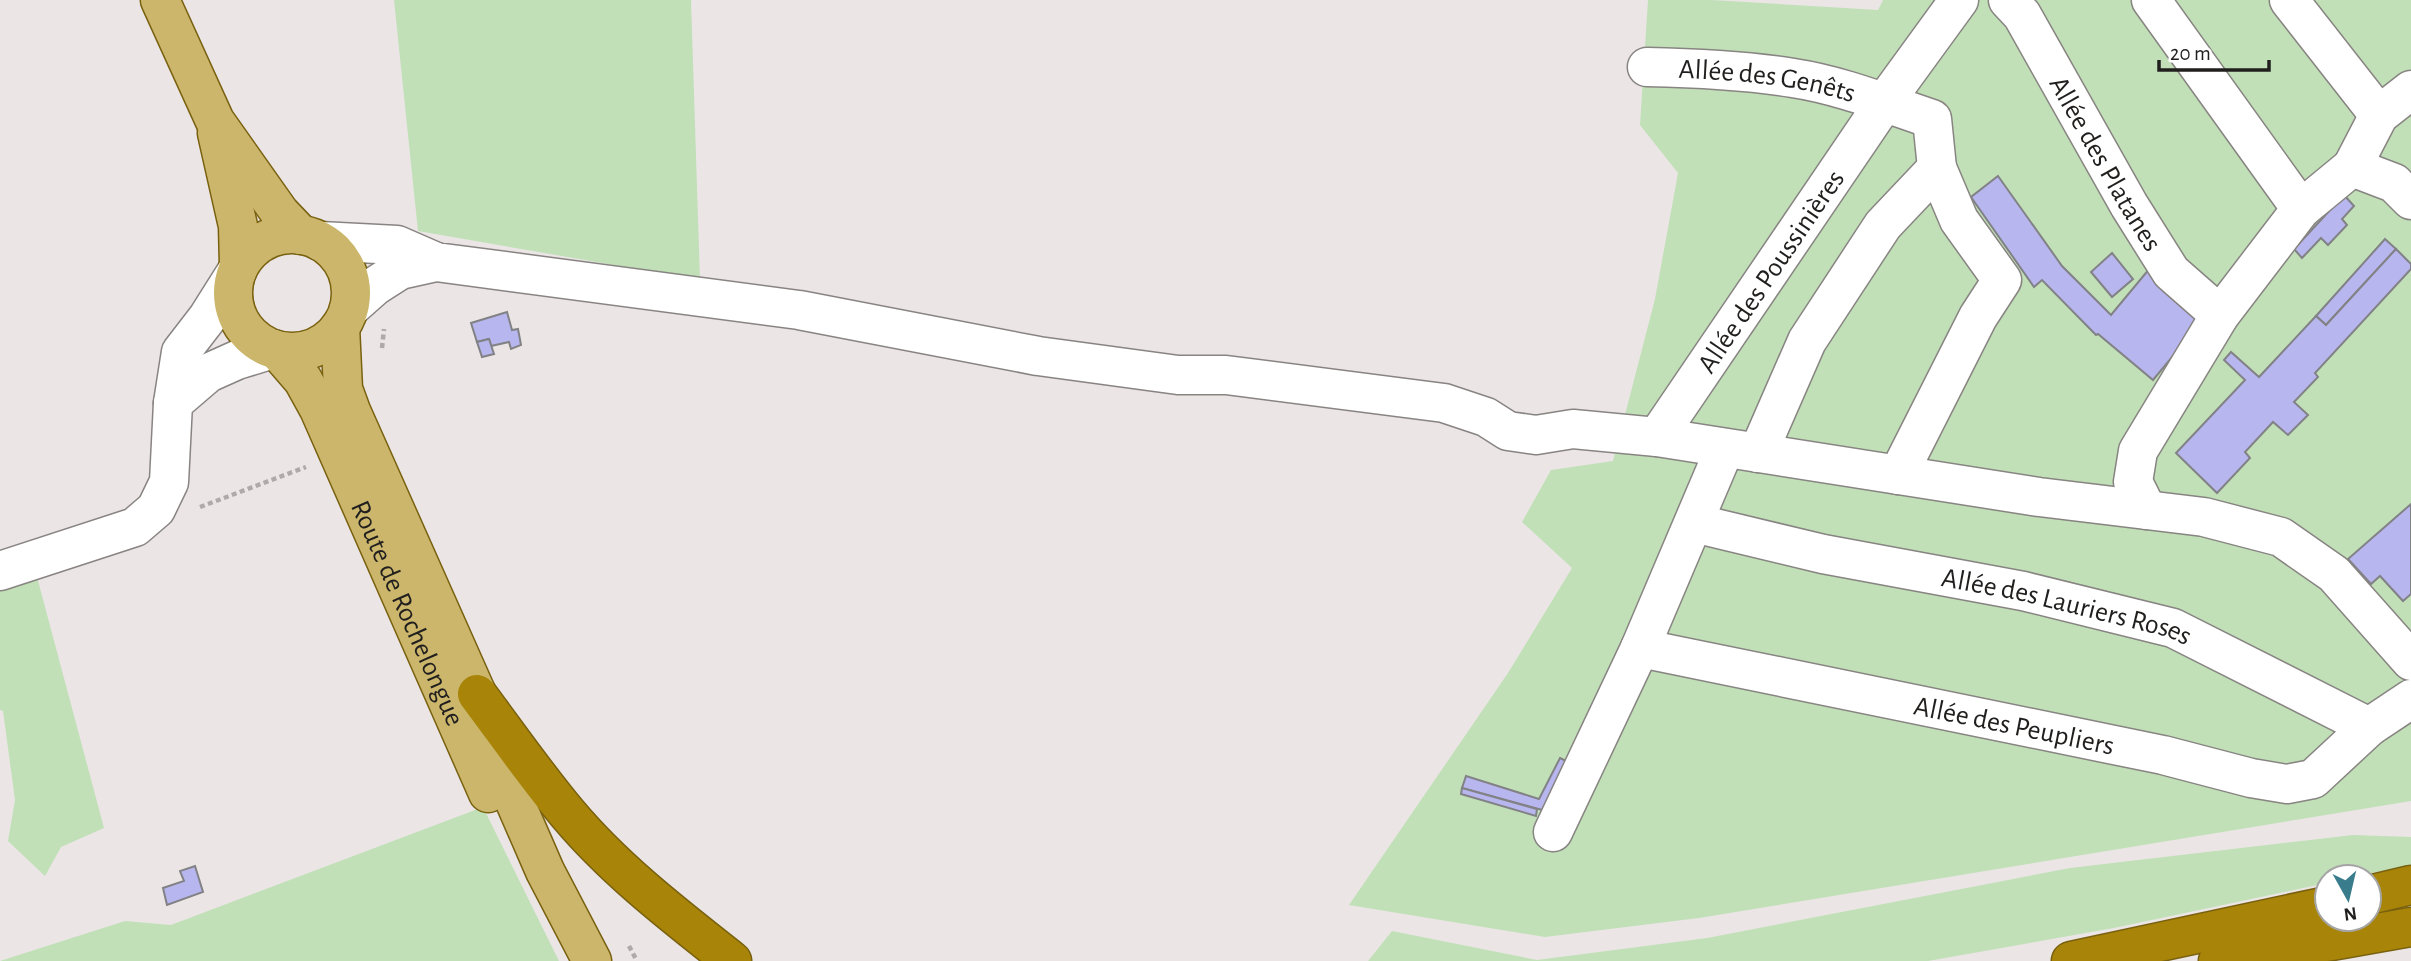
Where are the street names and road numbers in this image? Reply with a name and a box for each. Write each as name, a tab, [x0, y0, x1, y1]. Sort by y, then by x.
street label: Allée des Genêts	[1678, 56, 1858, 108]
street label: Allée des Platanes	[2043, 72, 2166, 257]
street label: Allée des Poussinières	[1693, 165, 1850, 378]
street label: Route de Rochelongue	[345, 497, 469, 730]
street label: Allée des Lauriers Roses	[1939, 564, 2196, 651]
street label: Allée des Peupliers	[1911, 692, 2117, 761]

